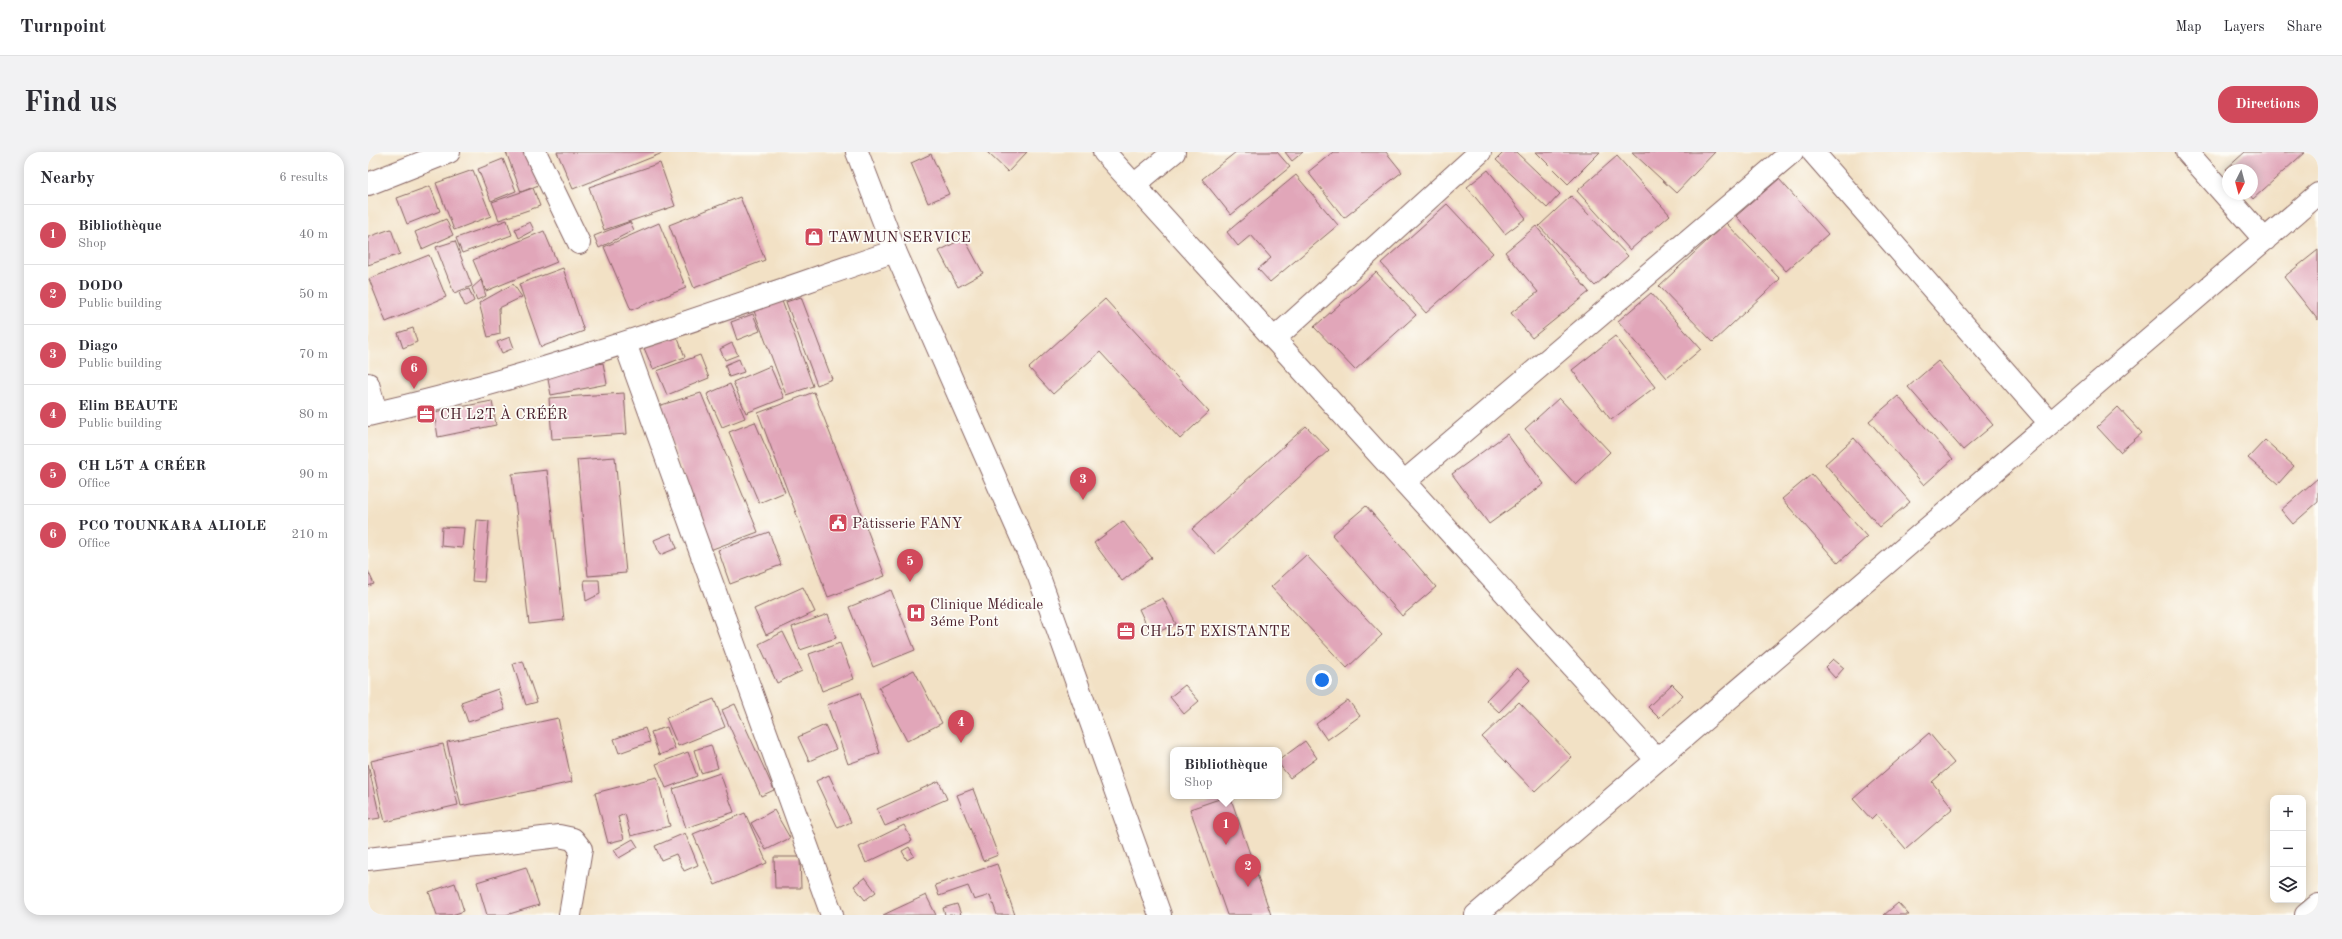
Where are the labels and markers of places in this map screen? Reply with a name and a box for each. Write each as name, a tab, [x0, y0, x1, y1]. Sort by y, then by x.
shop icon: TAWMUN SERVICE	[803, 226, 825, 248]
place label: TAWMUN SERVICE	[828, 231, 971, 246]
pin: 6	[401, 356, 427, 389]
office icon: CH L2T À CRÉÉR	[415, 403, 437, 425]
place label: CH L2T À CRÉÉR	[440, 405, 568, 423]
pin: 3	[1070, 467, 1096, 500]
public building icon: Pâtisserie FANY	[827, 512, 849, 534]
place label: Pâtisserie FANY	[852, 517, 963, 532]
pin: 5	[897, 549, 923, 582]
place label: Clinique Médicale 3éme Pont	[930, 598, 1043, 630]
hospital icon: Clinique Médicale 3éme Pont	[905, 602, 927, 624]
office icon: CH L5T EXISTANTE	[1115, 620, 1137, 642]
place label: CH L5T EXISTANTE	[1140, 625, 1290, 640]
pin: 4	[948, 710, 974, 743]
pin: 1	[1213, 812, 1239, 845]
pin: 2	[1235, 854, 1261, 887]

